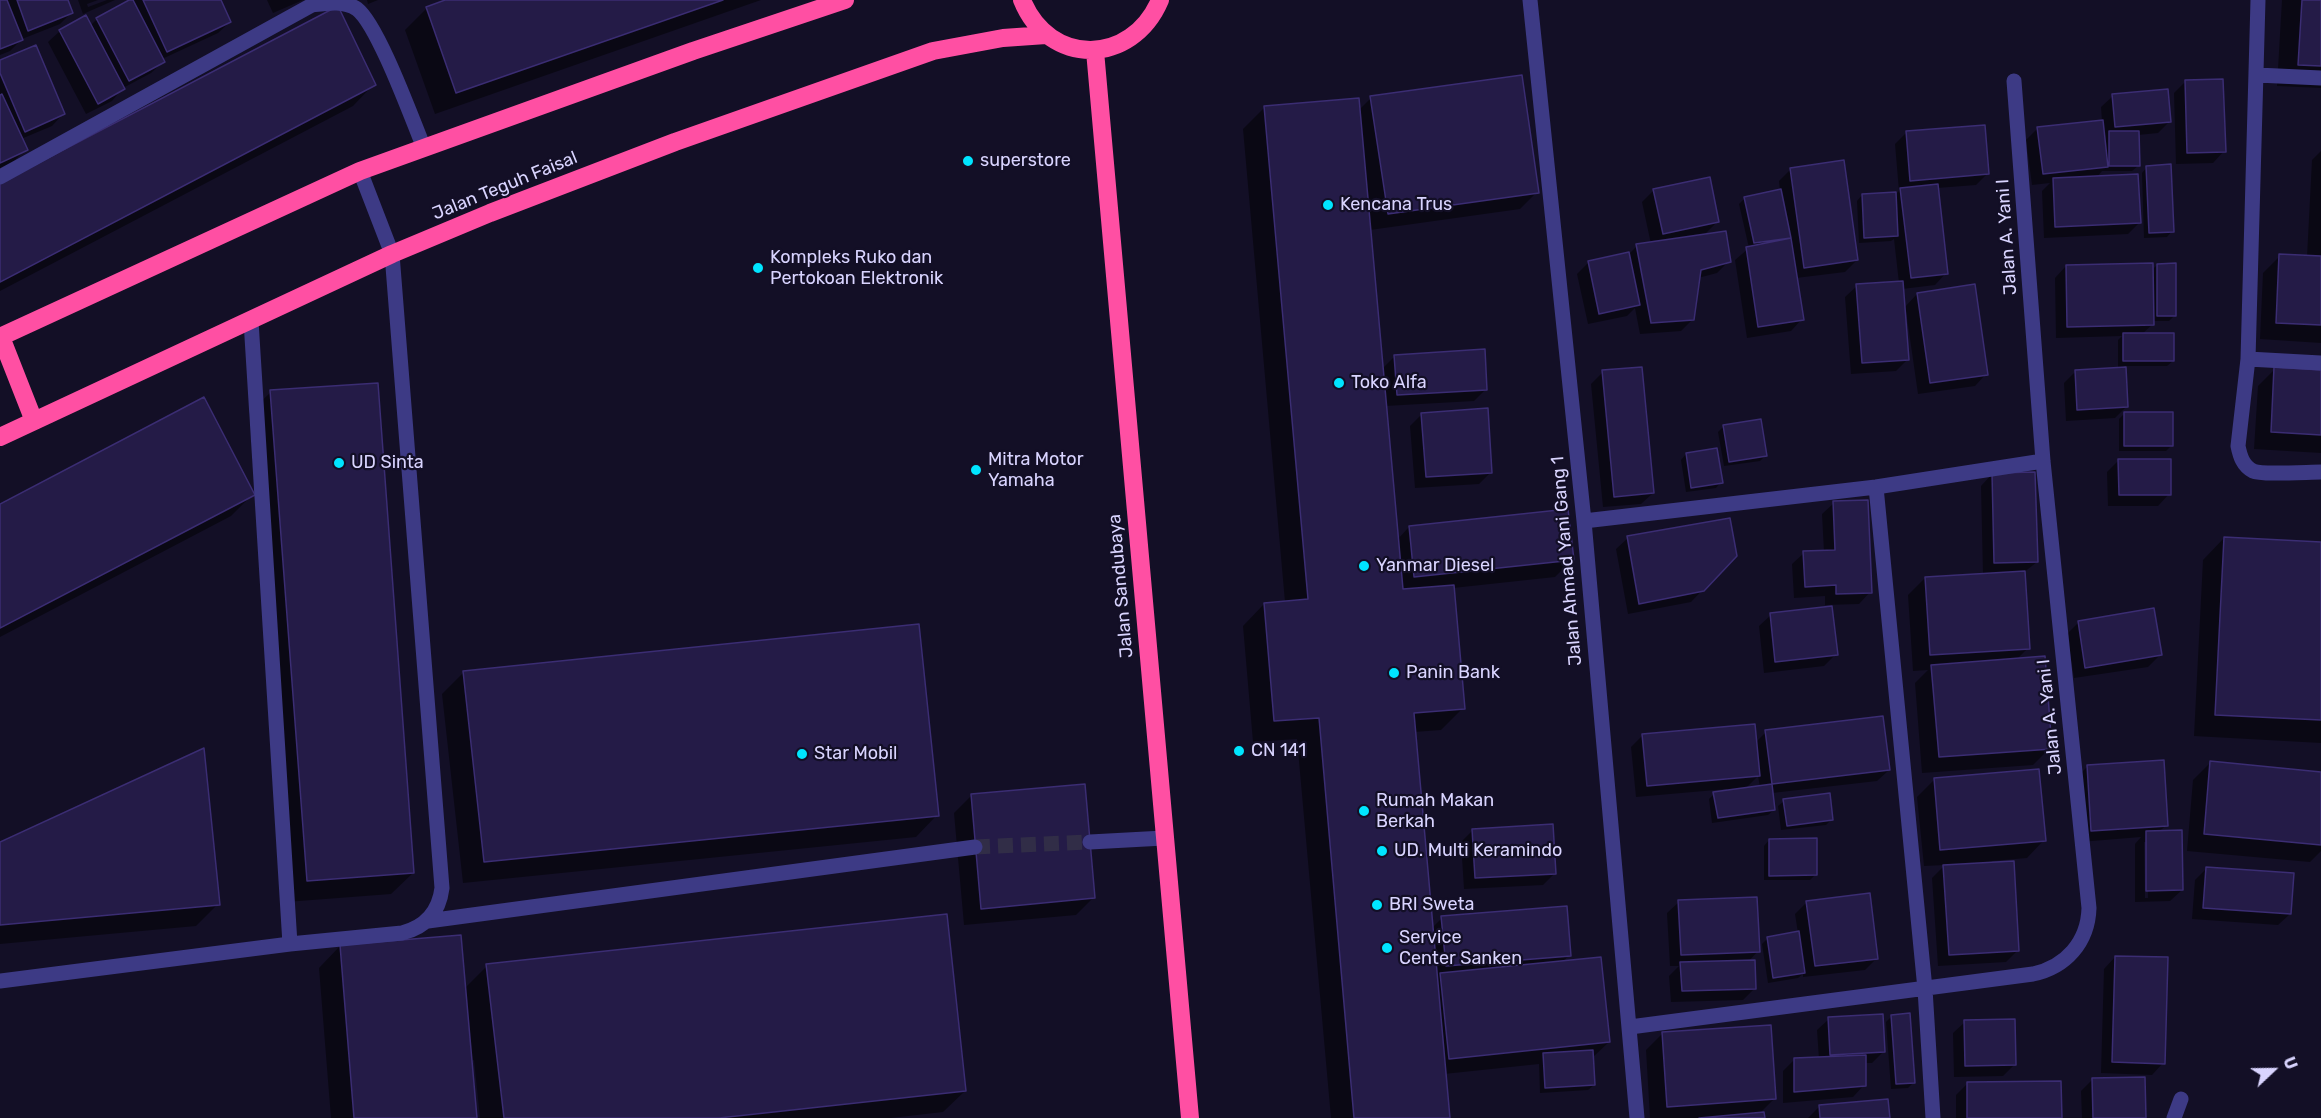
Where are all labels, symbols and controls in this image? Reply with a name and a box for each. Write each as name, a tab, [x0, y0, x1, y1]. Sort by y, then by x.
street label: Jalan Teguh Faisal	[429, 147, 581, 225]
place label: superstore	[980, 150, 1071, 172]
marker: superstore	[961, 154, 975, 168]
street label: Jalan A. Yani I	[1992, 178, 2022, 296]
place label: Kencana Trus	[1340, 194, 1452, 216]
marker: Kencana Trus	[1321, 198, 1335, 212]
place label: Kompleks Ruko dan Pertokoan Elektronik	[770, 247, 943, 290]
marker: Kompleks Ruko dan Pertokoan Elektronik	[751, 261, 765, 275]
place label: Toko Alfa	[1351, 372, 1427, 394]
marker: Toko Alfa	[1332, 376, 1346, 390]
place label: Mitra Motor Yamaha	[988, 449, 1083, 492]
place label: UD Sinta	[351, 452, 424, 474]
street label: Jalan Ahmad Yani Gang 1	[1547, 455, 1587, 667]
marker: UD Sinta	[332, 456, 346, 470]
marker: Mitra Motor Yamaha	[969, 463, 983, 477]
street label: Jalan Sandubaya	[1104, 513, 1138, 659]
place label: Yanmar Diesel	[1376, 555, 1494, 577]
marker: Yanmar Diesel	[1357, 559, 1371, 573]
street label: Jalan A. Yani I	[2033, 658, 2067, 776]
place label: Panin Bank	[1406, 662, 1500, 684]
marker: Panin Bank	[1387, 666, 1401, 680]
place label: CN 141	[1251, 740, 1306, 762]
place label: Star Mobil	[814, 743, 897, 765]
marker: CN 141	[1232, 744, 1246, 758]
marker: Star Mobil	[795, 747, 809, 761]
place label: Rumah Makan Berkah	[1376, 790, 1494, 832]
marker: Rumah Makan Berkah	[1357, 804, 1371, 818]
place label: UD. Multi Keramindo	[1394, 840, 1562, 862]
marker: UD. Multi Keramindo	[1375, 844, 1389, 858]
place label: BRI Sweta	[1389, 894, 1475, 916]
marker: BRI Sweta	[1370, 898, 1384, 912]
place label: Service Center Sanken	[1399, 927, 1522, 970]
marker: Service Center Sanken	[1380, 941, 1394, 955]
north arrow	[2243, 1040, 2303, 1100]
text: U	[2279, 1054, 2301, 1072]

